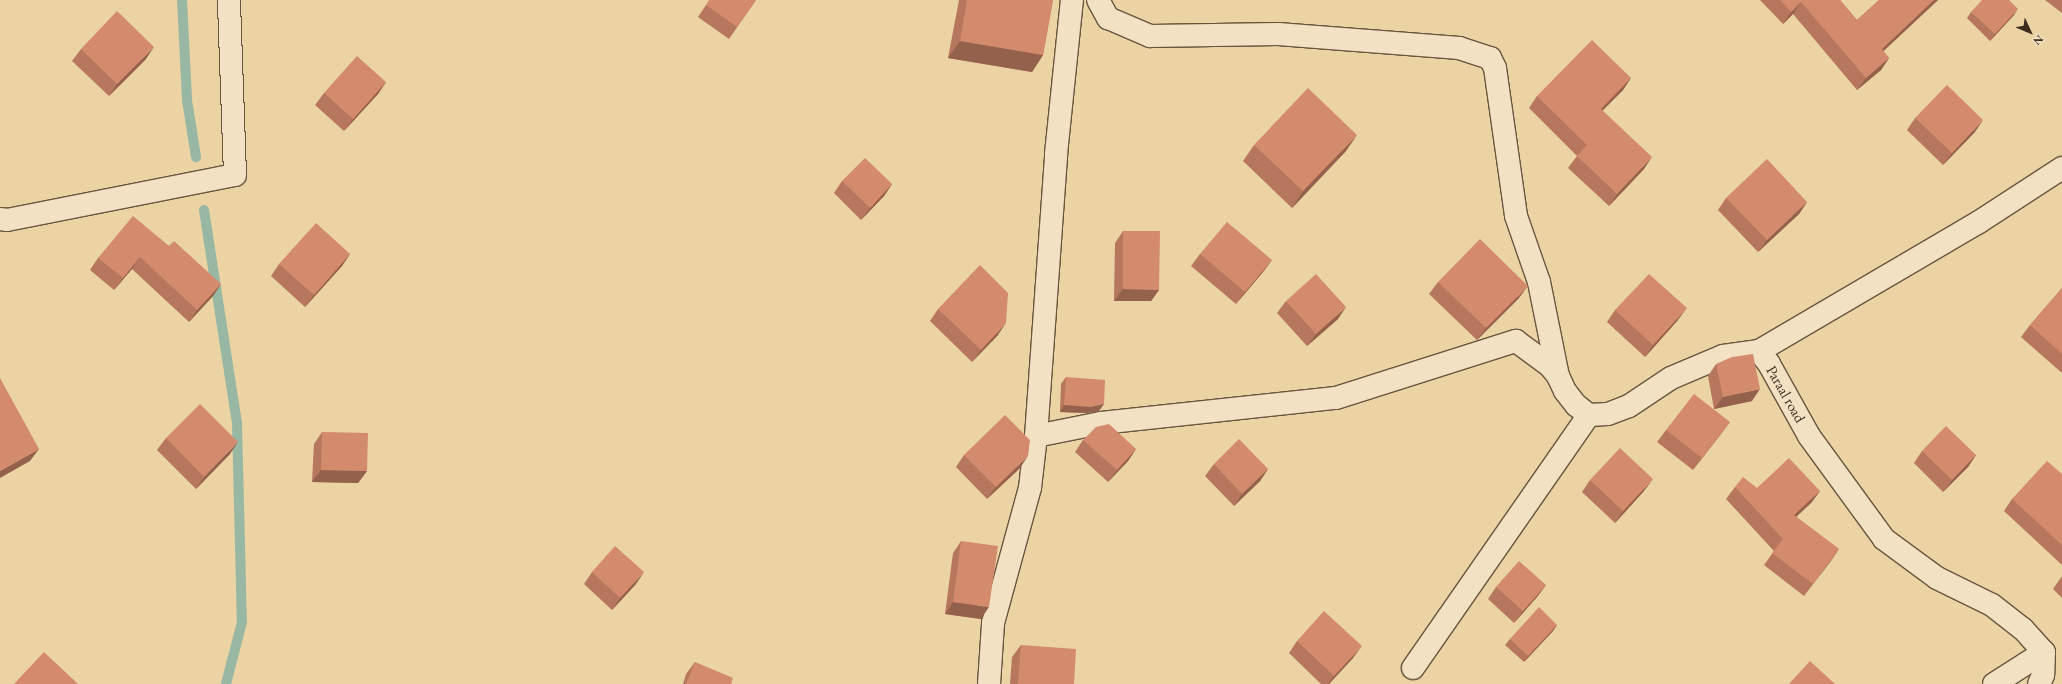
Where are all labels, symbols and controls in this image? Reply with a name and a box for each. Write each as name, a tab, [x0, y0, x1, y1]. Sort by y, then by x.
north arrow	[2010, 12, 2050, 52]
text: N	[2031, 32, 2047, 48]
street label: Paraal road	[1763, 362, 1809, 426]

